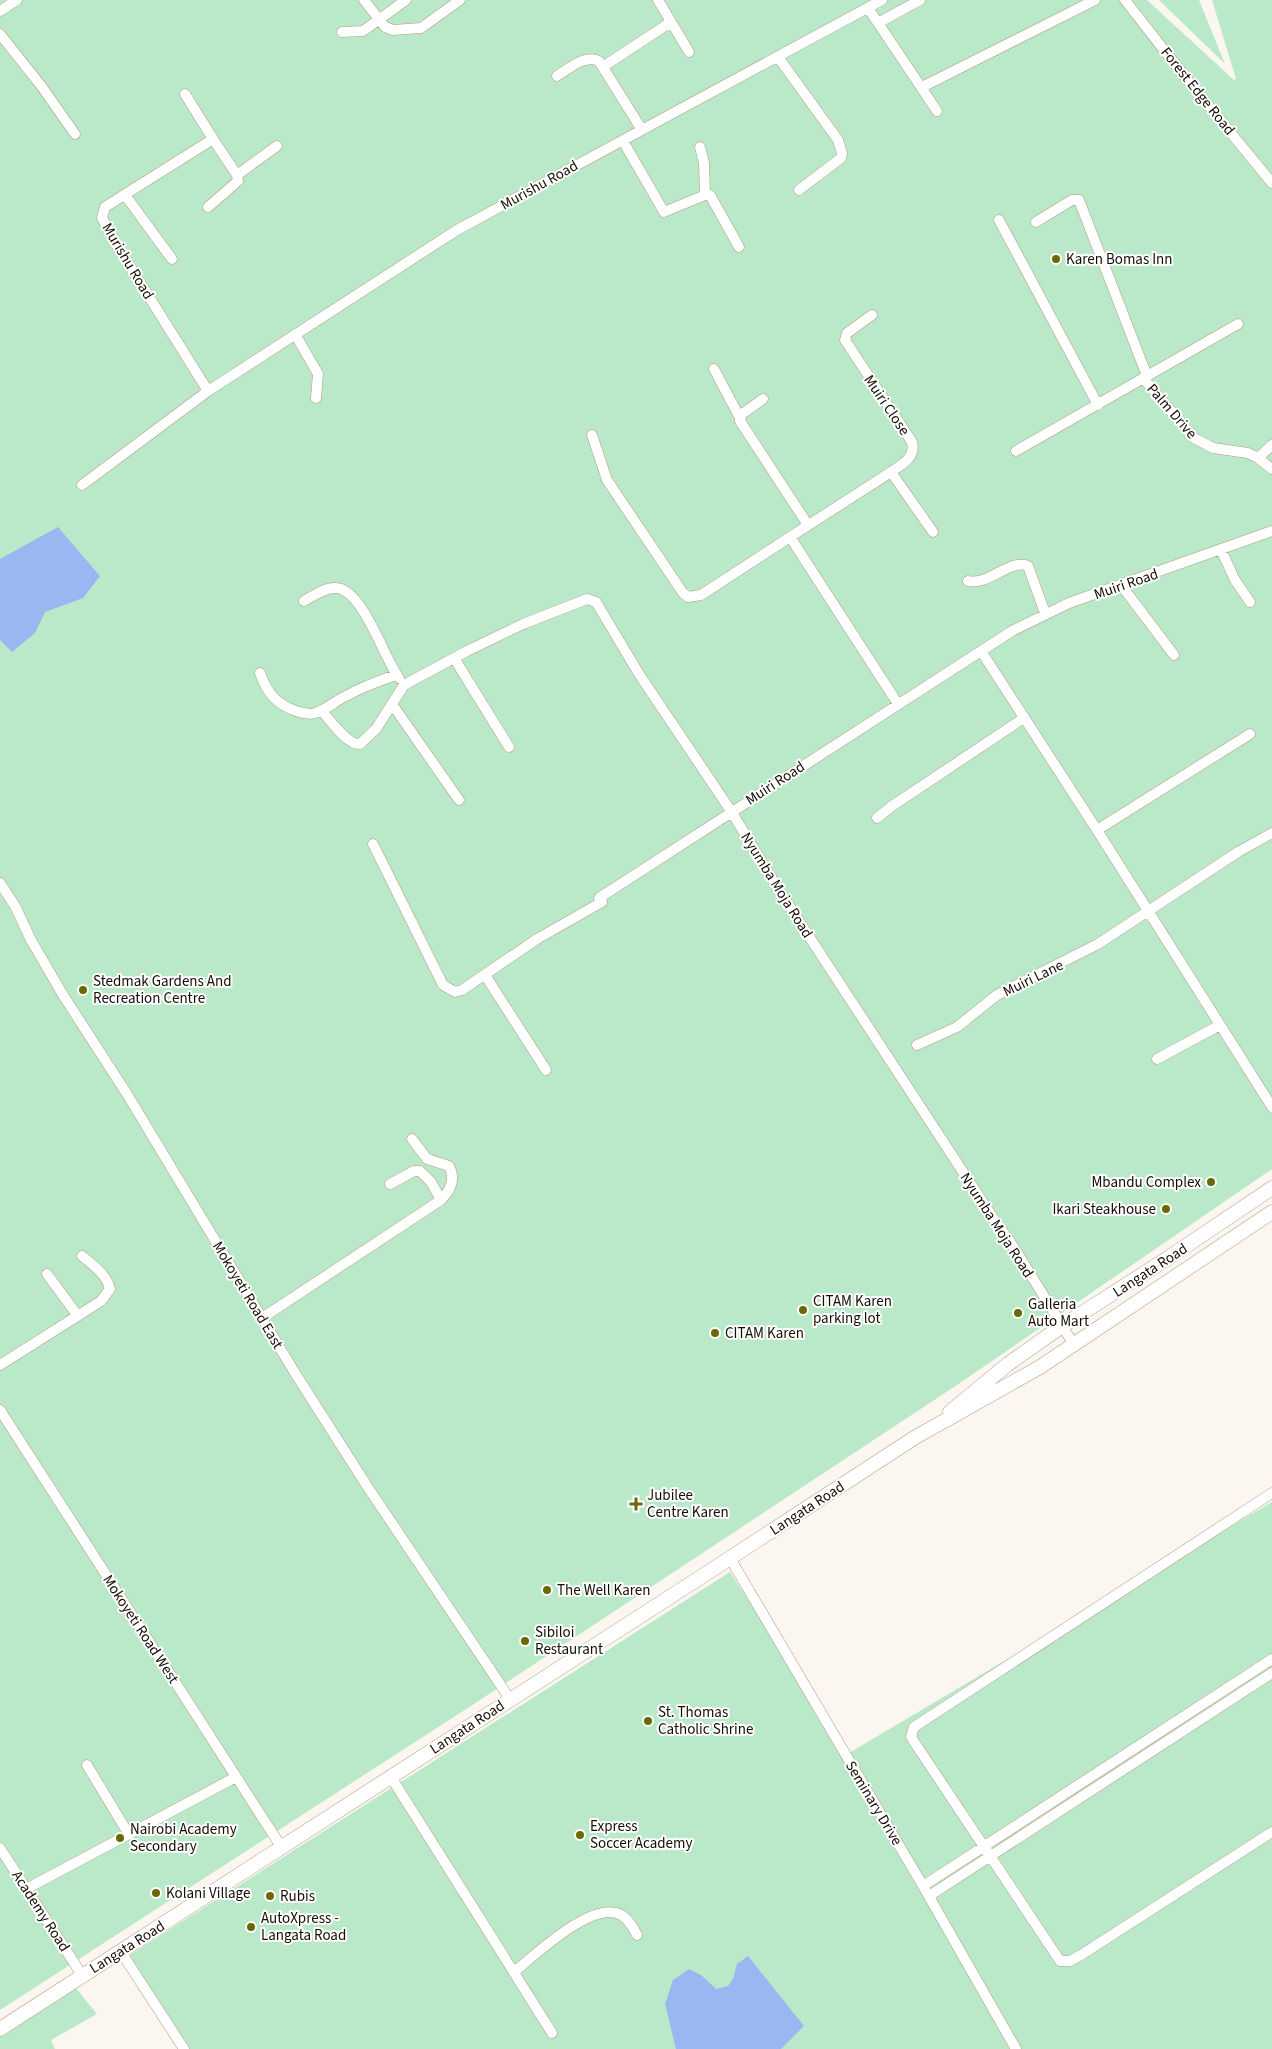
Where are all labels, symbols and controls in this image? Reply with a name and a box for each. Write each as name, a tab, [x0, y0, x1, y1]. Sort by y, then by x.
street label: Forest Edge Road	[1155, 43, 1240, 140]
street label: Murishu Road	[497, 155, 582, 215]
street label: Murishu Road	[96, 219, 159, 303]
place label: Karen Bomas Inn	[1066, 249, 1173, 270]
marker: Karen Bomas Inn	[1050, 253, 1062, 265]
street label: Muiri Close	[859, 371, 915, 440]
street label: Palm Drive	[1142, 379, 1202, 444]
street label: Muiri Road	[1091, 564, 1161, 605]
street label: Muiri Road	[742, 756, 809, 810]
street label: Nyumba Moja Road	[735, 828, 818, 942]
street label: Muiri Lane	[999, 955, 1067, 1002]
place label: Stedmak Gardens And Recreation Centre	[93, 971, 232, 1009]
marker: Stedmak Gardens And Recreation Centre	[77, 984, 89, 996]
street label: Nyumba Moja Road	[955, 1169, 1038, 1282]
place label: Mbandu Complex	[1091, 1172, 1201, 1193]
marker: Mbandu Complex	[1205, 1176, 1217, 1188]
place label: Ikari Steakhouse	[1052, 1199, 1156, 1220]
marker: Ikari Steakhouse	[1160, 1203, 1172, 1215]
street label: Mokoyeti Road East	[207, 1238, 288, 1353]
street label: Langata Road	[1109, 1238, 1192, 1302]
place label: CITAM Karen parking lot	[813, 1291, 892, 1329]
place label: Galleria Auto Mart	[1028, 1294, 1089, 1332]
marker: CITAM Karen parking lot	[797, 1304, 809, 1316]
marker: Galleria Auto Mart	[1012, 1307, 1024, 1319]
place label: CITAM Karen	[725, 1323, 804, 1344]
marker: CITAM Karen	[709, 1327, 721, 1339]
street label: Langata Road	[766, 1476, 849, 1540]
place label: Jubilee Centre Karen	[647, 1485, 729, 1523]
marker: Jubilee Centre Karen	[629, 1497, 643, 1511]
street label: Mokoyeti Road West	[98, 1571, 184, 1688]
place label: The Well Karen	[557, 1580, 650, 1601]
marker: The Well Karen	[541, 1584, 553, 1596]
place label: Sibiloi Restaurant	[535, 1622, 603, 1660]
marker: Sibiloi Restaurant	[519, 1635, 531, 1647]
street label: Langata Road	[426, 1695, 509, 1759]
place label: St. Thomas Catholic Shrine	[658, 1702, 753, 1740]
marker: St. Thomas Catholic Shrine	[642, 1715, 654, 1727]
street label: Seminary Drive	[840, 1757, 907, 1850]
place label: Express Soccer Academy	[590, 1816, 692, 1854]
place label: Nairobi Academy Secondary	[130, 1819, 237, 1857]
marker: Express Soccer Academy	[574, 1829, 586, 1841]
marker: Nairobi Academy Secondary	[114, 1832, 126, 1844]
street label: Academy Road	[7, 1867, 75, 1956]
place label: Kolani Village	[166, 1883, 250, 1904]
place label: Rubis	[280, 1886, 315, 1907]
marker: Kolani Village	[150, 1887, 162, 1899]
marker: Rubis	[264, 1890, 276, 1902]
place label: AutoXpress - Langata Road	[261, 1908, 346, 1946]
street label: Langata Road	[86, 1916, 169, 1979]
marker: AutoXpress - Langata Road	[245, 1921, 257, 1933]

